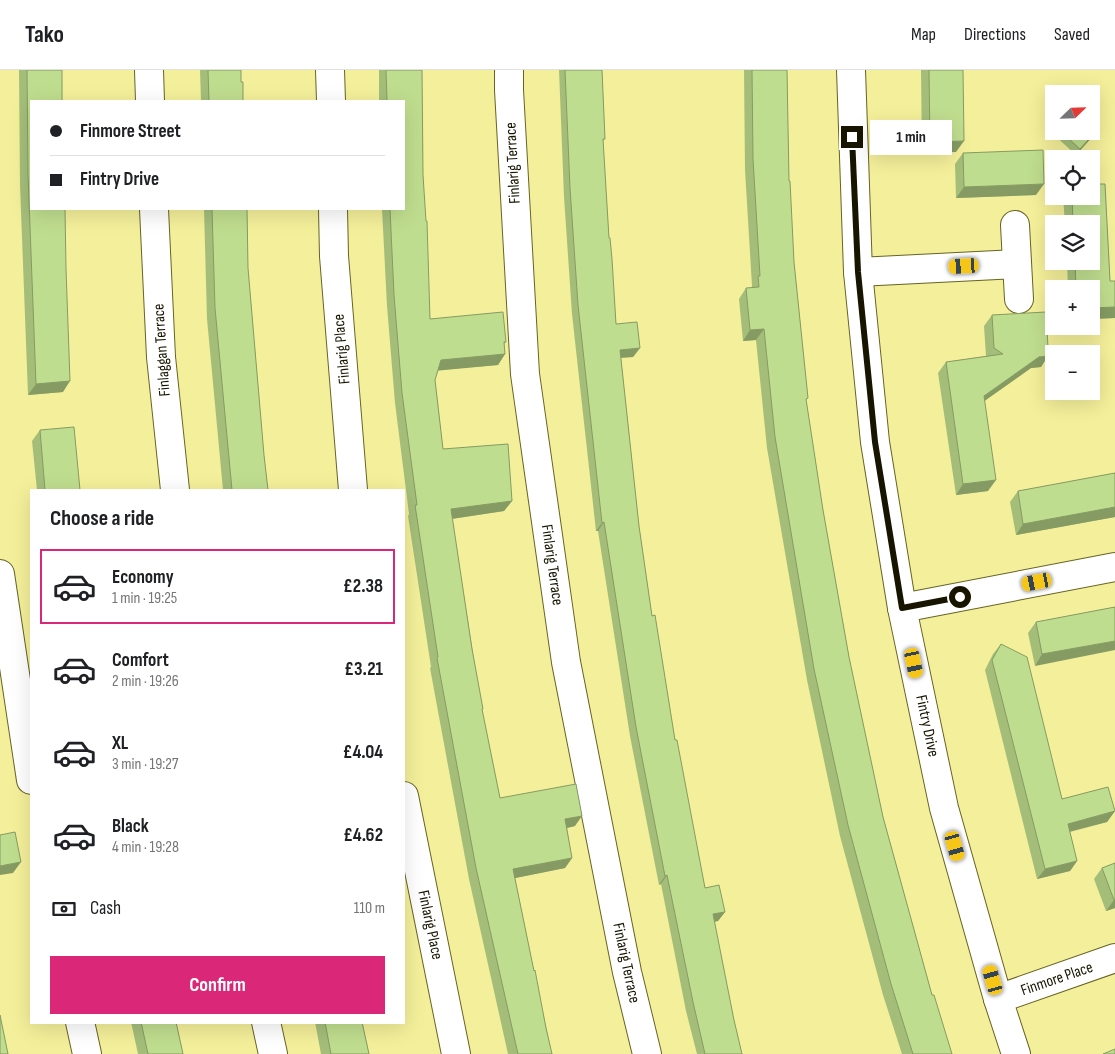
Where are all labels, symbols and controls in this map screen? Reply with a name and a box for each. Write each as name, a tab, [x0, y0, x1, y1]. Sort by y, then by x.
text: Tako	[25, 20, 64, 49]
text: Map	[911, 24, 936, 45]
text: Directions	[964, 24, 1026, 45]
text: Saved	[1054, 24, 1090, 45]
north arrow	[1045, 85, 1100, 140]
map controls	[1045, 85, 1100, 400]
text: Finmore Street	[80, 120, 181, 143]
callout: 1 min	[870, 120, 952, 154]
street label: Finlarig Terrace	[501, 122, 525, 204]
route end	[841, 126, 863, 148]
text: 1 min	[896, 128, 926, 147]
button: locate	[1045, 150, 1100, 205]
text: Fintry Drive	[80, 168, 159, 191]
button: layers	[1045, 215, 1100, 270]
car	[948, 258, 979, 274]
button: +	[1045, 280, 1100, 335]
street label: Finlaggan Terrace	[149, 303, 175, 397]
street label: Finlarig Place	[329, 313, 355, 385]
button: −	[1045, 345, 1100, 400]
text: Choose a ride	[50, 505, 154, 532]
street label: Finlarig Terrace	[537, 523, 567, 607]
icon: car	[52, 564, 97, 609]
text: Economy	[112, 566, 174, 589]
car	[1020, 572, 1053, 592]
text: £2.38	[343, 575, 383, 598]
route start	[949, 586, 971, 608]
text: 1 min · 19:25	[112, 589, 177, 608]
icon: car	[52, 647, 97, 692]
car	[903, 647, 924, 679]
text: Comfort	[112, 649, 169, 672]
text: £3.21	[344, 658, 383, 681]
text: 2 min · 19:26	[112, 672, 179, 691]
street label: Fintry Drive	[911, 693, 943, 759]
icon: car	[52, 730, 97, 775]
text: XL	[112, 732, 128, 755]
text: £4.04	[343, 741, 383, 764]
text: 3 min · 19:27	[112, 755, 178, 774]
icon: car	[52, 813, 97, 858]
text: Black	[112, 815, 149, 838]
text: £4.62	[343, 824, 383, 847]
car	[943, 830, 966, 862]
text: 4 min · 19:28	[112, 838, 179, 857]
street label: Finlarig Place	[413, 889, 447, 961]
icon: cash	[50, 895, 78, 923]
text: Cash	[90, 897, 121, 920]
text: 110 m	[354, 899, 385, 918]
street label: Finlarig Terrace	[608, 921, 644, 1005]
button: Confirm	[50, 956, 385, 1014]
street label: Finmore Place	[1018, 958, 1096, 1000]
car	[981, 964, 1004, 996]

